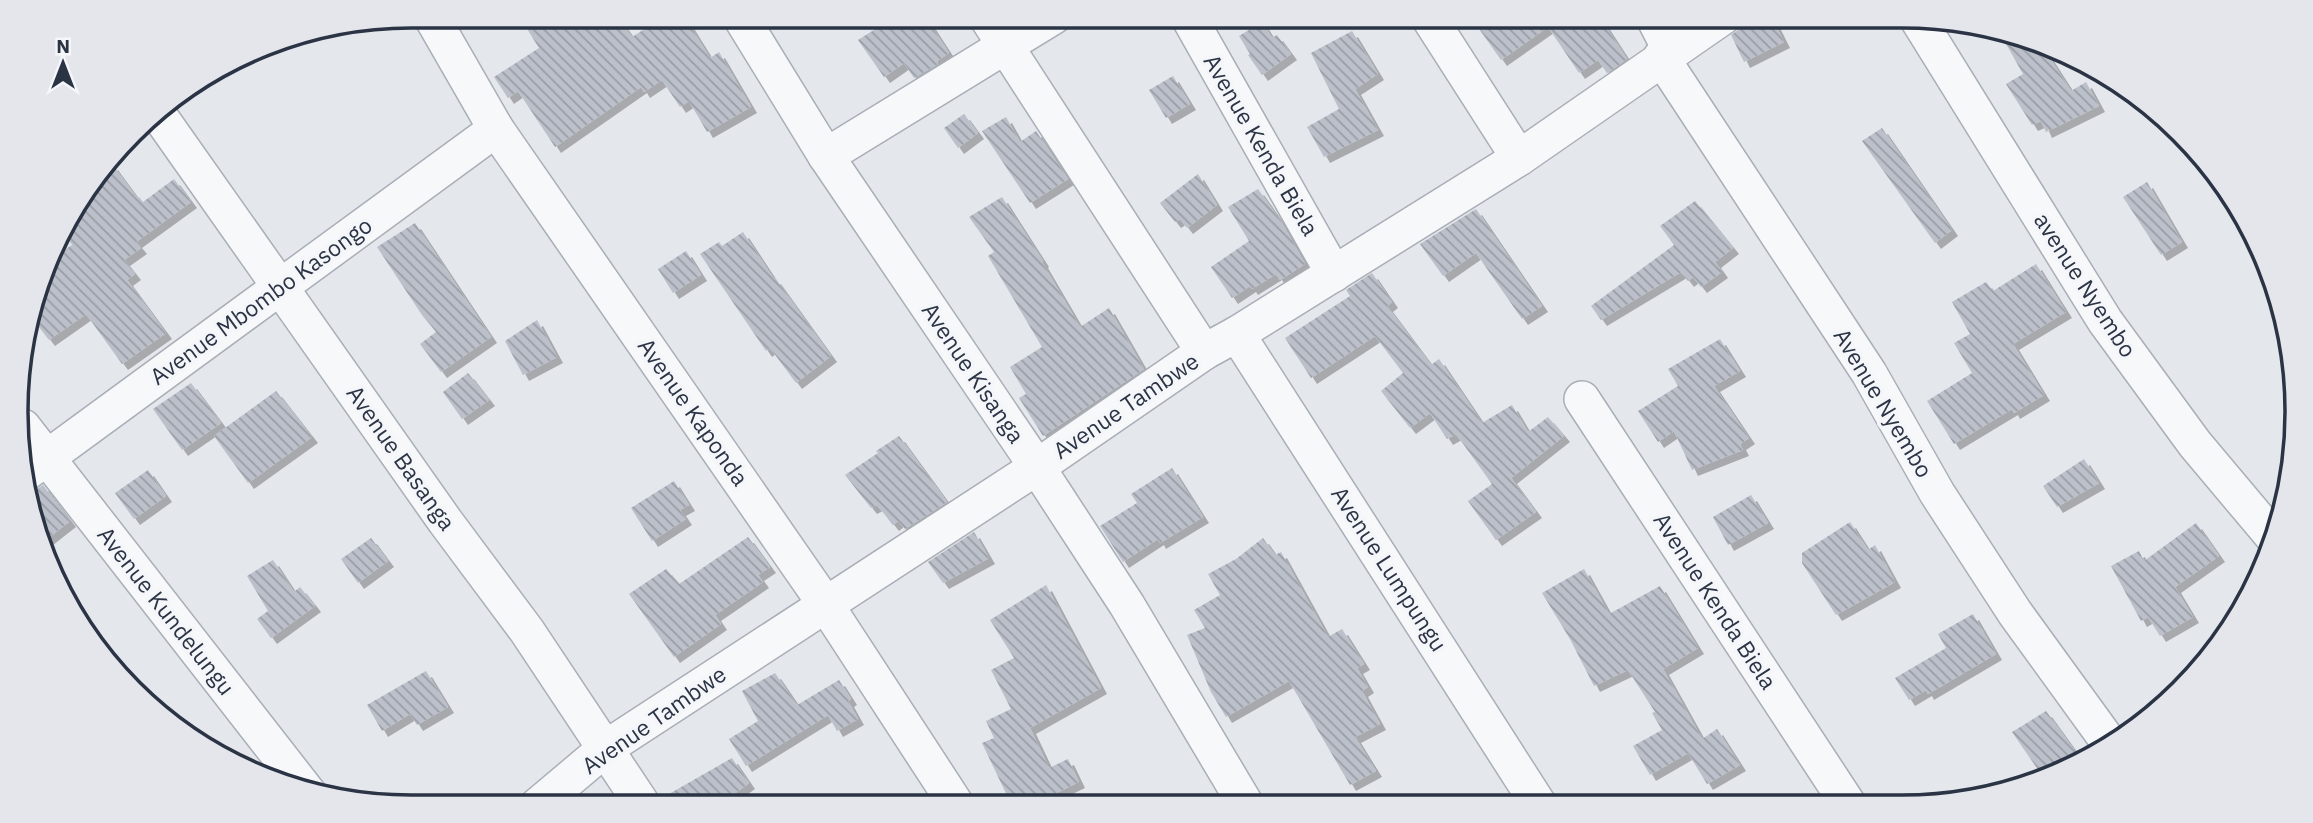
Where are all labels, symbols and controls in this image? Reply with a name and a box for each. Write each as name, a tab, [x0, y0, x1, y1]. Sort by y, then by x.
north arrow	[28, 28, 98, 98]
text: N	[56, 34, 70, 58]
street label: Avenue Kenda Biela	[1198, 48, 1326, 241]
street label: avenue Nyembo	[2028, 206, 2144, 362]
street label: Avenue Mbombo Kasongo	[143, 209, 377, 391]
street label: Avenue Kisanga	[916, 296, 1032, 449]
street label: Avenue Nyembo	[1828, 322, 1940, 483]
street label: Avenue Kaponda	[632, 332, 756, 491]
street label: Avenue Tambwe	[1047, 345, 1204, 465]
street label: Avenue Basanga	[341, 379, 463, 536]
street label: Avenue Lumpungu	[1325, 480, 1454, 657]
street label: Avenue Kenda Biela	[1647, 506, 1784, 695]
street label: Avenue Kundelungu	[91, 520, 242, 701]
street label: Avenue Tambwe	[575, 658, 731, 780]

